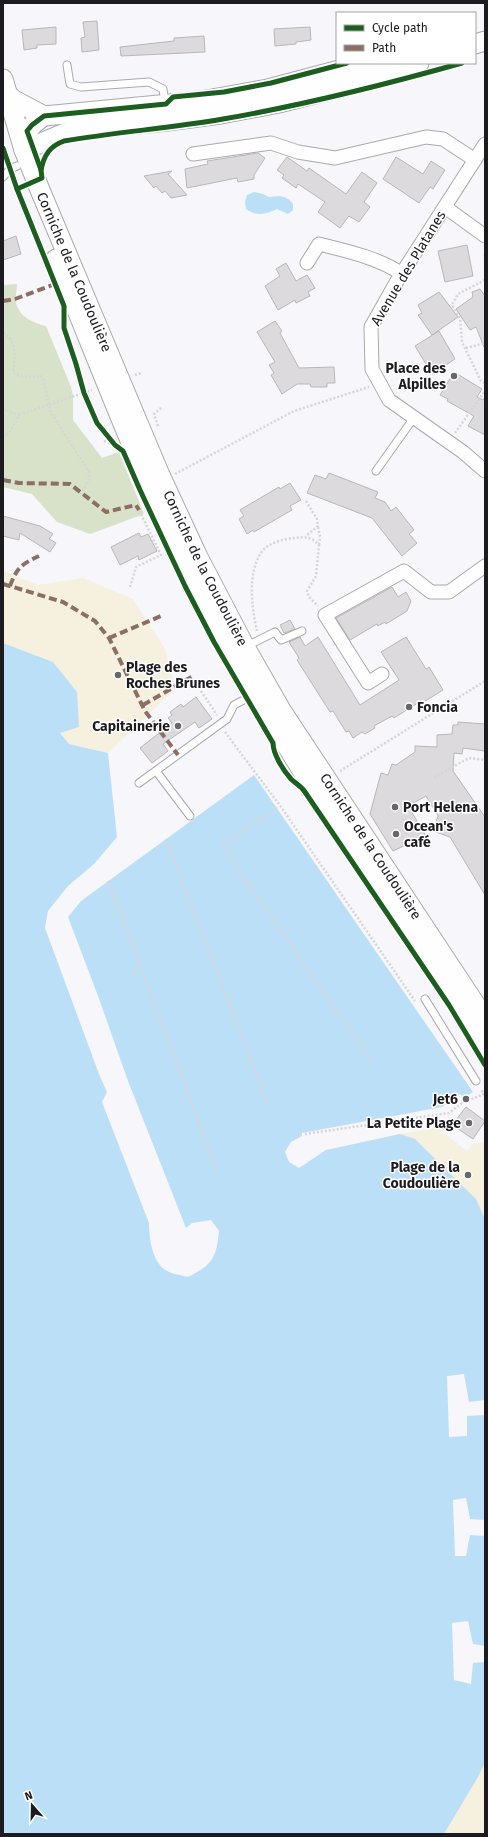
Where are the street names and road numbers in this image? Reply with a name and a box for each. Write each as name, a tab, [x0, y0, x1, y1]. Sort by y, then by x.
street label: Corniche de la Coudoulière	[33, 190, 115, 355]
street label: Avenue des Platanes	[367, 207, 450, 329]
street label: Corniche de la Coudoulière	[159, 488, 251, 649]
street label: Corniche de la Coudoulière	[316, 770, 425, 923]

